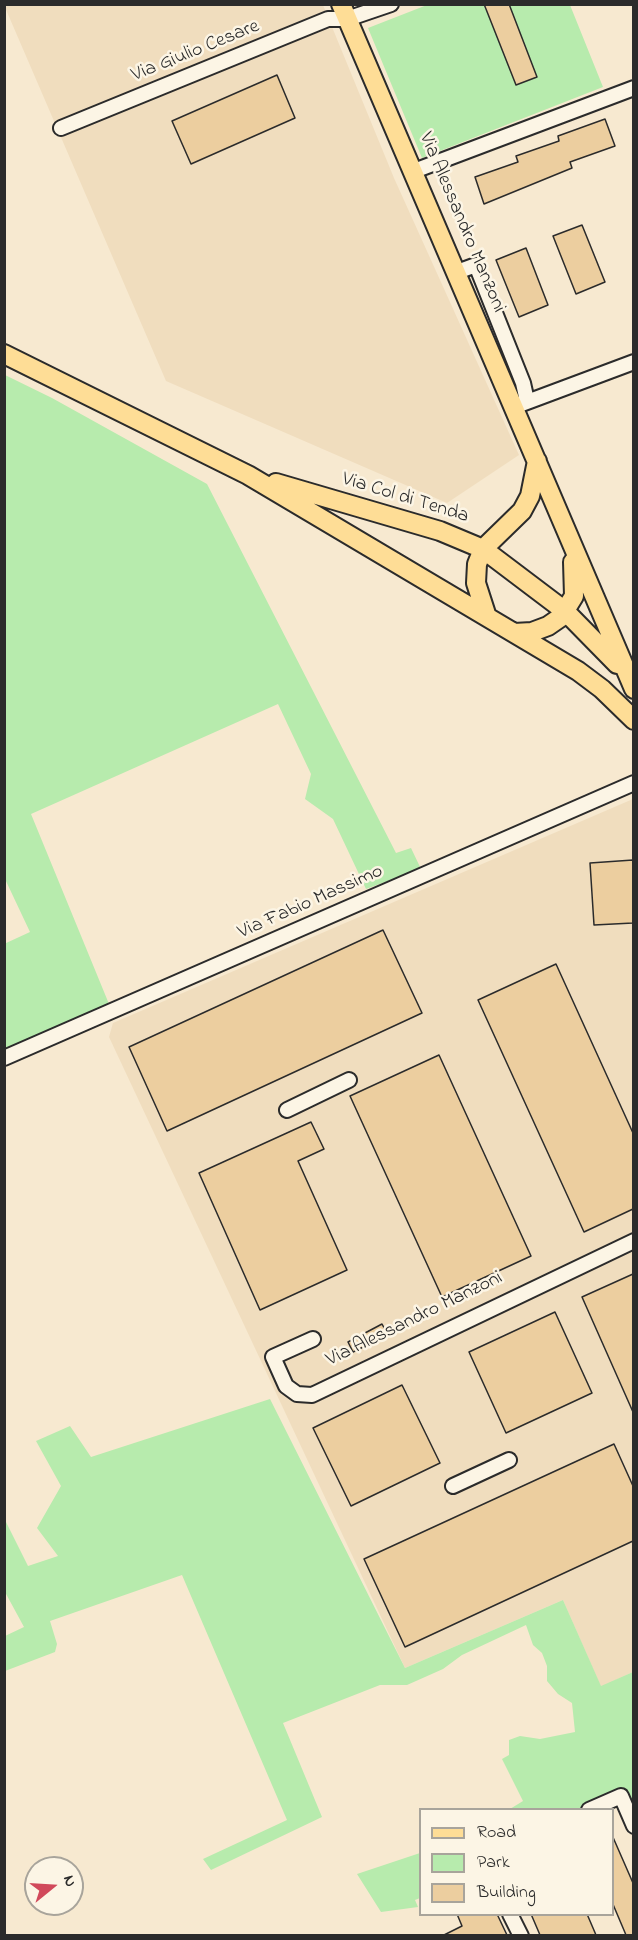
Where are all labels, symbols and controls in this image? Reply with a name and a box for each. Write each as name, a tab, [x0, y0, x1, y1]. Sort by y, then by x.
street label: Via Giulio Cesare	[129, 15, 263, 89]
street label: Via Alessandro Manzoni	[412, 129, 510, 317]
street label: Via Col di Tenda	[339, 468, 471, 530]
street label: Via Fabio Massimo	[235, 860, 387, 946]
street label: Via Alessandro Manzoni	[323, 1267, 507, 1373]
legend	[419, 1808, 614, 1916]
text: Road	[477, 1820, 516, 1846]
text: Park	[477, 1850, 510, 1876]
north arrow	[24, 1856, 84, 1916]
text: N	[56, 1872, 82, 1890]
text: Building	[477, 1880, 536, 1906]

